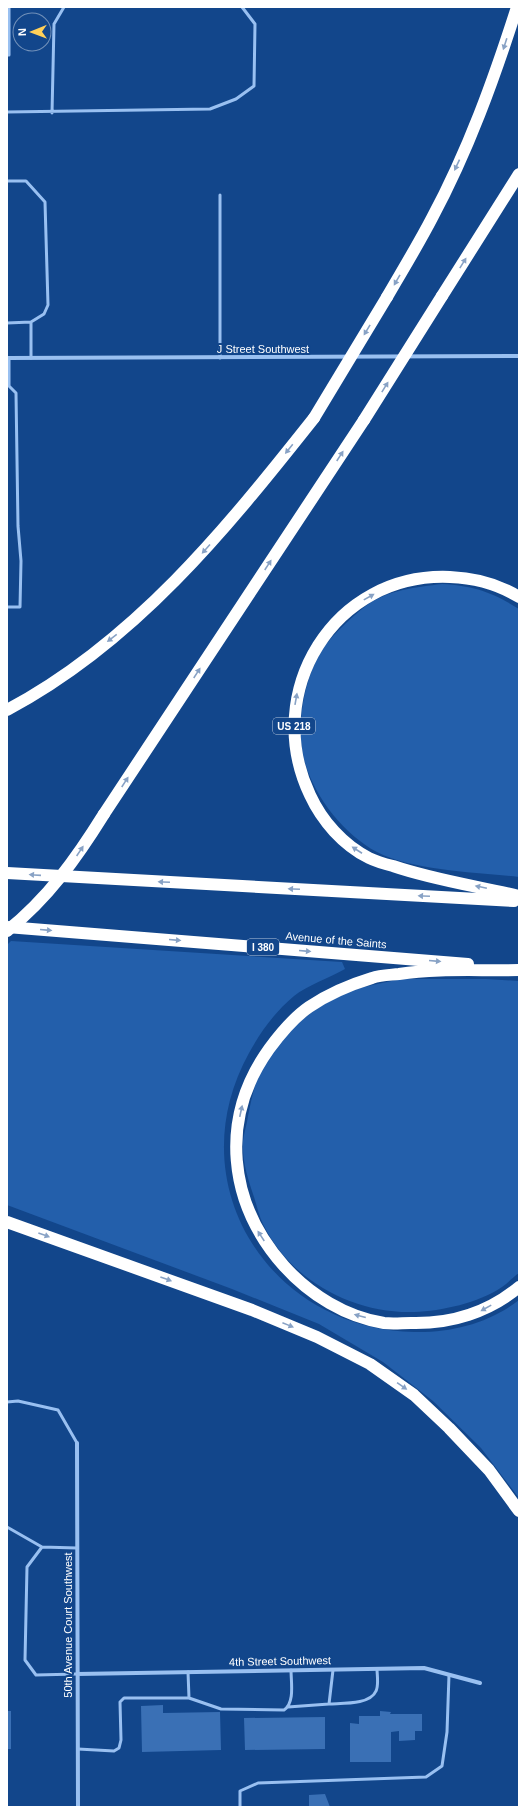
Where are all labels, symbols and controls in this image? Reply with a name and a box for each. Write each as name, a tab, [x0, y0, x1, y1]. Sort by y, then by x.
north arrow	[12, 12, 52, 52]
text: N	[16, 28, 28, 36]
one-way arrow	[502, 38, 508, 50]
one-way arrow	[454, 159, 460, 171]
one-way arrow	[459, 258, 467, 268]
one-way arrow	[394, 274, 400, 286]
one-way arrow	[364, 324, 371, 336]
street label: J Street Southwest	[217, 343, 309, 355]
one-way arrow	[381, 382, 389, 392]
one-way arrow	[285, 443, 294, 454]
one-way arrow	[336, 451, 344, 462]
one-way arrow	[202, 543, 211, 554]
one-way arrow	[265, 559, 272, 571]
one-way arrow	[363, 593, 375, 600]
one-way arrow	[107, 634, 118, 642]
one-way arrow	[193, 668, 201, 678]
one-way arrow	[294, 693, 300, 706]
road number: US 218	[273, 718, 315, 734]
one-way arrow	[121, 777, 129, 787]
one-way arrow	[76, 846, 84, 856]
one-way arrow	[352, 846, 362, 854]
one-way arrow	[29, 871, 41, 878]
one-way arrow	[158, 879, 171, 886]
one-way arrow	[475, 884, 487, 890]
one-way arrow	[287, 886, 300, 892]
one-way arrow	[418, 892, 430, 899]
one-way arrow	[40, 927, 52, 933]
street label: Avenue of the Saints	[285, 930, 387, 950]
one-way arrow	[169, 937, 181, 944]
road number: I 380	[247, 939, 279, 955]
one-way arrow	[299, 947, 311, 954]
one-way arrow	[429, 958, 441, 964]
one-way arrow	[238, 1105, 244, 1117]
one-way arrow	[258, 1230, 265, 1242]
one-way arrow	[38, 1233, 50, 1239]
one-way arrow	[160, 1277, 172, 1283]
one-way arrow	[481, 1305, 492, 1312]
one-way arrow	[353, 1313, 366, 1319]
one-way arrow	[282, 1322, 294, 1328]
one-way arrow	[396, 1382, 407, 1390]
street label: 50th Avenue Court Southwest	[62, 1552, 74, 1698]
street label: 4th Street Southwest	[229, 1654, 331, 1668]

